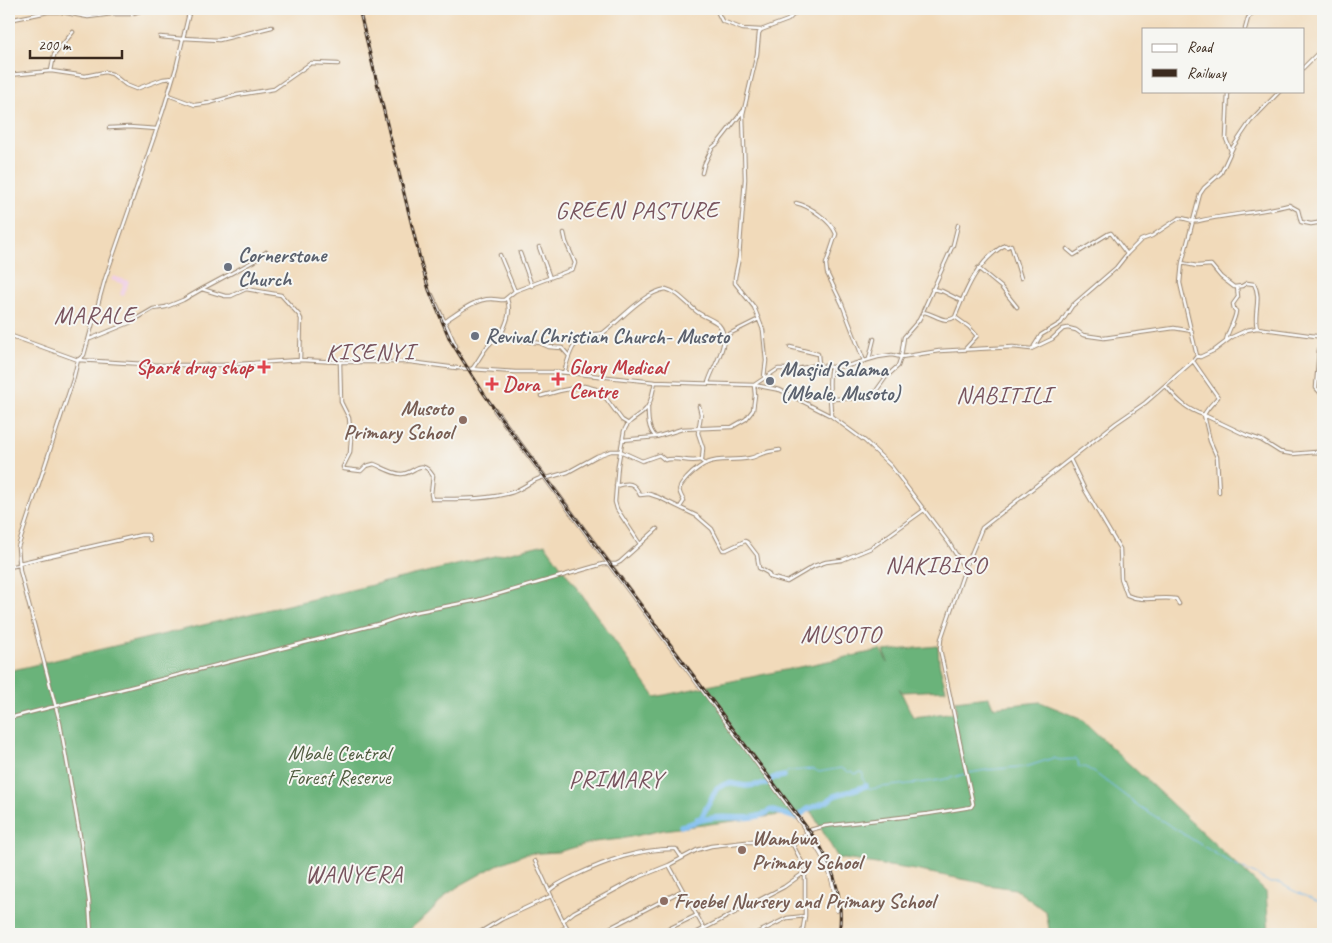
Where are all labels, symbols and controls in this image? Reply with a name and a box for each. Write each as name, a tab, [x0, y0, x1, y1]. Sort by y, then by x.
scale bar	[30, 28, 122, 60]
legend	[1142, 28, 1304, 92]
text: 200 m	[38, 36, 72, 55]
text: Road	[1187, 38, 1214, 57]
text: Railway	[1187, 64, 1228, 83]
district label: GREEN PASTURE	[555, 195, 721, 225]
place label: Cornerstone Church	[238, 242, 328, 292]
marker: Cornerstone Church	[222, 261, 234, 273]
district label: MARALE	[54, 300, 138, 330]
place label: Revival Christian Church- Musoto	[485, 323, 730, 349]
marker: Revival Christian Church- Musoto	[469, 330, 481, 342]
district label: KISENYI	[326, 337, 419, 367]
place label: Spark drug shop	[136, 354, 255, 380]
place label: Glory Medical Centre	[569, 354, 671, 404]
place label: Masjid Salama (Mbale, Musoto)	[780, 356, 902, 406]
marker: Spark drug shop	[257, 360, 271, 374]
place label: Dora	[503, 371, 541, 397]
marker: Glory Medical Centre	[551, 372, 565, 386]
marker: Masjid Salama (Mbale, Musoto)	[764, 375, 776, 387]
marker: Dora	[485, 377, 499, 391]
district label: NABITILI	[956, 380, 1056, 410]
place label: Musoto Primary School	[344, 395, 457, 445]
marker: Musoto Primary School	[457, 414, 469, 426]
district label: NAKIBISO	[885, 550, 989, 580]
district label: MUSOTO	[801, 619, 884, 649]
park label: Mbale Central Forest Reserve	[287, 740, 394, 790]
district label: PRIMARY	[569, 764, 667, 794]
place label: Wambwa Primary School	[752, 825, 866, 875]
marker: Wambwa Primary School	[736, 844, 748, 856]
district label: WANYERA	[305, 859, 403, 889]
place label: Froebel Nursery and Primary School	[674, 888, 939, 914]
marker: Froebel Nursery and Primary School	[658, 895, 670, 907]

